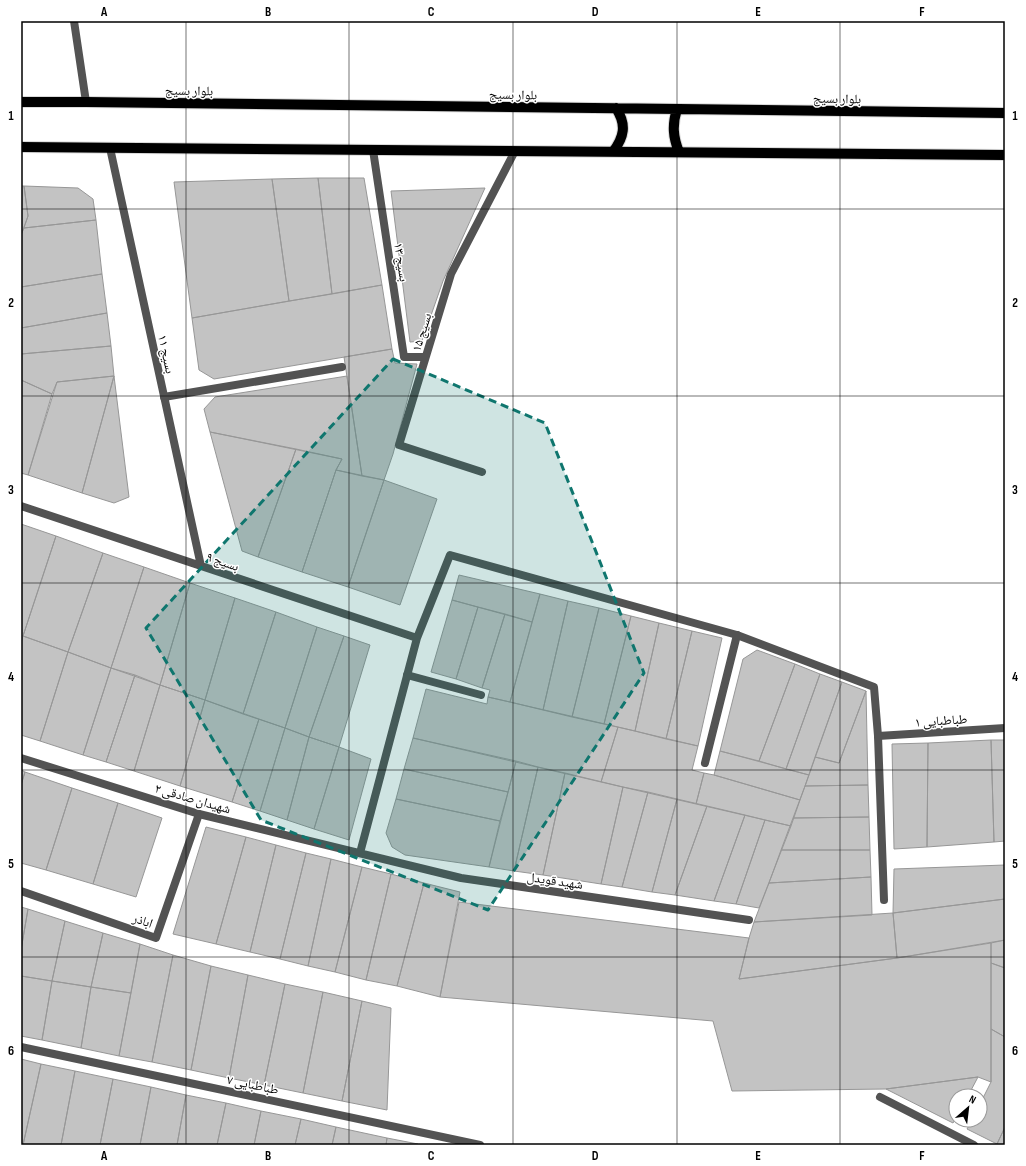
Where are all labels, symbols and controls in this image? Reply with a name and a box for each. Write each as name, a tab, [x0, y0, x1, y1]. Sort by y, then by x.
text: A	[100, 4, 108, 20]
text: B	[265, 4, 271, 20]
text: C	[428, 4, 435, 20]
text: D	[592, 4, 599, 20]
text: E	[755, 4, 761, 20]
text: F	[919, 4, 925, 20]
street label: بلوار بسیج	[165, 83, 213, 100]
street label: بلوار بسیج	[489, 87, 537, 104]
street label: بلوار بسیج	[813, 91, 861, 108]
text: 1	[8, 108, 14, 124]
text: 1	[1012, 108, 1018, 124]
street label: بسیج ۱۳	[389, 241, 412, 283]
text: 2	[8, 295, 14, 311]
text: 2	[1012, 295, 1018, 311]
street label: بسیج ۱۵	[409, 311, 436, 354]
street label: بسیج ۱۱	[153, 333, 178, 375]
text: 3	[8, 482, 14, 498]
text: 3	[1012, 482, 1018, 498]
street label: بسیج ۹	[204, 549, 241, 576]
text: 4	[8, 669, 14, 685]
text: 4	[1012, 669, 1018, 685]
street label: طباطبایی ۱	[914, 711, 968, 731]
street label: شهیدان صادقی ۲	[153, 780, 233, 817]
text: 5	[8, 856, 14, 872]
text: 5	[1012, 856, 1018, 872]
street label: شهید قویدل	[526, 869, 584, 893]
street label: اباذر	[129, 910, 155, 932]
text: 6	[8, 1043, 14, 1059]
text: 6	[1012, 1043, 1018, 1059]
street label: طباطبایی ۷	[225, 1072, 280, 1098]
north arrow	[948, 1088, 988, 1128]
text: N	[967, 1092, 978, 1107]
text: A	[100, 1148, 108, 1164]
text: B	[265, 1148, 271, 1164]
text: C	[428, 1148, 435, 1164]
text: D	[592, 1148, 599, 1164]
text: E	[755, 1148, 761, 1164]
text: F	[919, 1148, 925, 1164]

